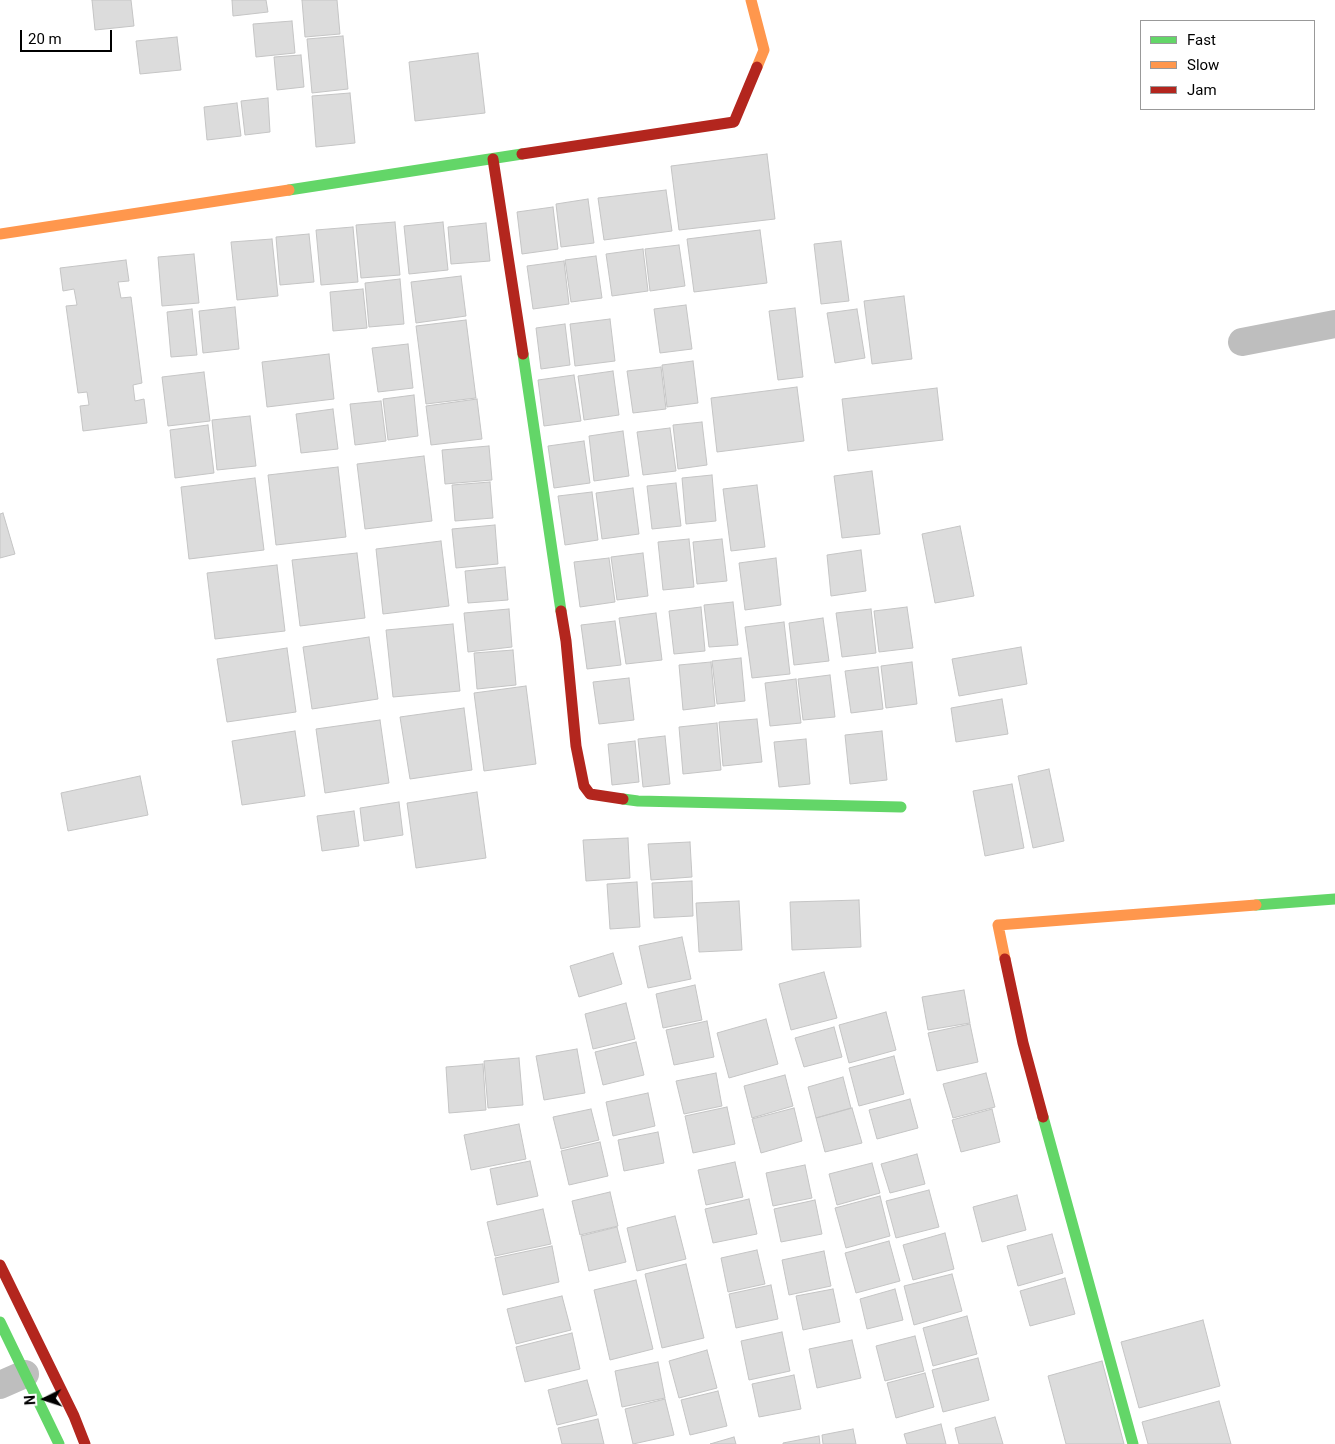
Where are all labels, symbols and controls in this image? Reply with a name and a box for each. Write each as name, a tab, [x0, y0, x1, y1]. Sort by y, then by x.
scale bar	[22, 20, 115, 52]
legend	[1140, 20, 1315, 110]
text: 20 m	[28, 30, 62, 48]
text: Fast	[1187, 31, 1216, 49]
text: Slow	[1187, 56, 1219, 74]
text: Jam	[1187, 81, 1217, 99]
north arrow	[20, 1374, 70, 1424]
text: N	[22, 1395, 38, 1406]

